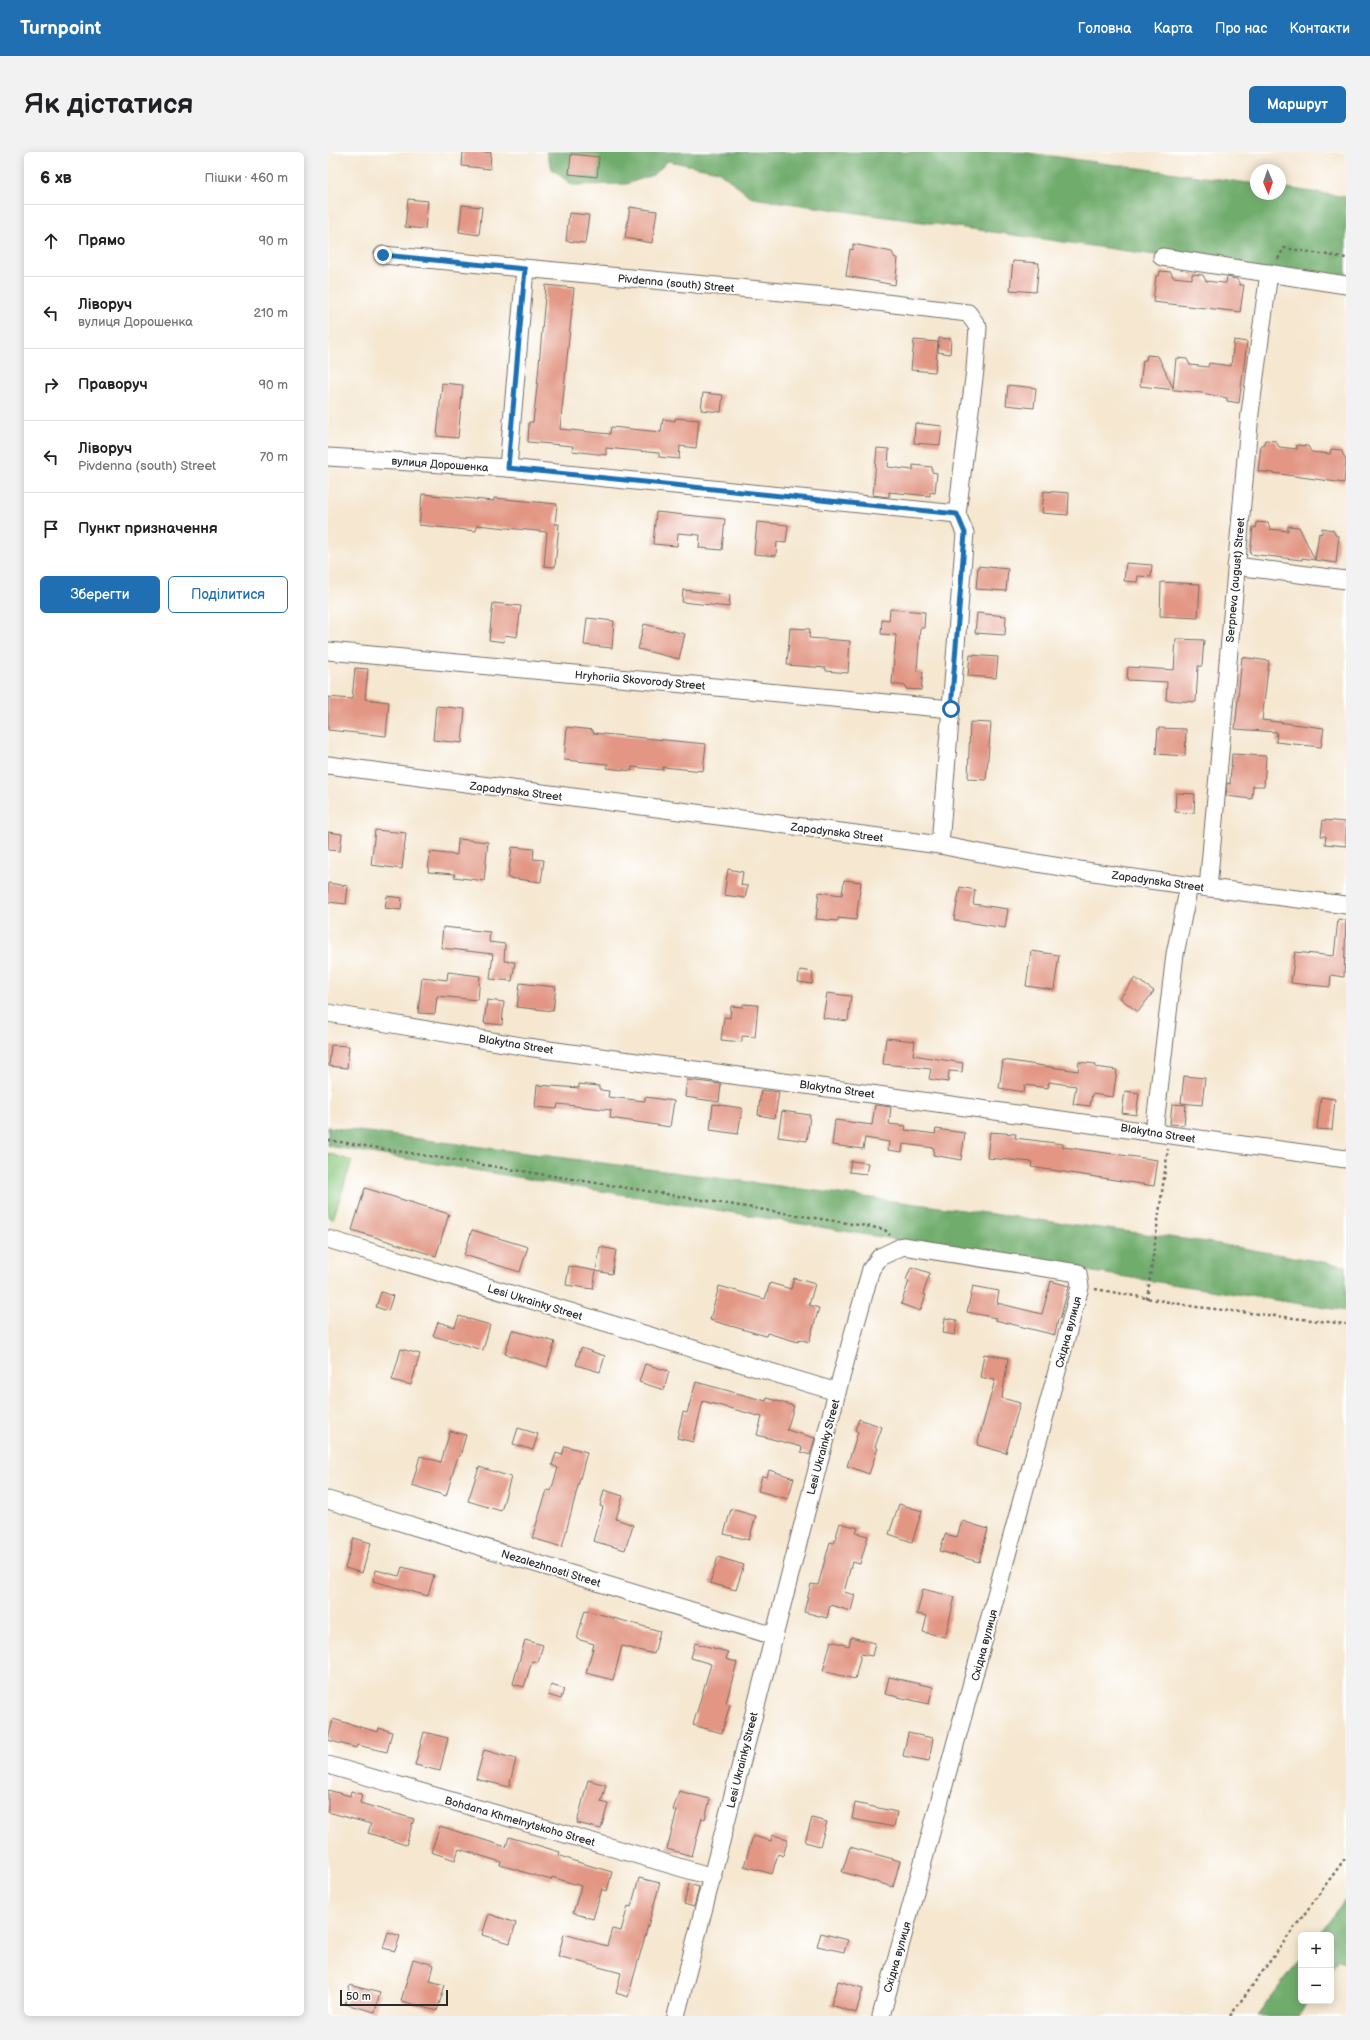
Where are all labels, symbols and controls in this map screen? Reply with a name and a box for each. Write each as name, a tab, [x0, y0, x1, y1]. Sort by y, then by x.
text: Turnpoint	[20, 17, 101, 40]
text: Головна	[1078, 20, 1131, 37]
text: Карта	[1153, 20, 1193, 37]
text: Про нас	[1215, 20, 1267, 37]
text: Контакти	[1289, 20, 1350, 37]
button: Маршрут	[1249, 86, 1346, 123]
text: Як дістатися	[24, 88, 193, 121]
north arrow	[1250, 164, 1286, 200]
text: 6 хв	[40, 168, 72, 188]
text: Пішки · 460 m	[205, 170, 288, 186]
icon: ahead	[40, 230, 62, 252]
text: Прямо	[78, 231, 125, 250]
text: 90 m	[259, 233, 288, 249]
route end	[374, 246, 392, 264]
street label: Pivdenna (south) Street	[617, 272, 735, 295]
text: Ліворуч	[78, 295, 132, 314]
icon: left	[40, 302, 62, 324]
text: 210 m	[254, 305, 288, 321]
text: вулиця Дорошенка	[78, 314, 193, 330]
icon: right	[40, 374, 62, 396]
text: Праворуч	[78, 375, 148, 394]
text: 90 m	[259, 377, 288, 393]
text: Ліворуч	[78, 439, 132, 458]
icon: left	[40, 446, 62, 468]
text: 70 m	[260, 449, 288, 465]
street label: вулиця Дорошенка	[391, 455, 489, 474]
text: Pivdenna (south) Street	[78, 458, 216, 474]
street label: Serpneva (august) Street	[1224, 516, 1247, 643]
icon: arrive	[40, 518, 62, 540]
text: Пункт призначення	[78, 519, 218, 538]
button: Зберегти	[40, 576, 160, 613]
button: Поділитися	[168, 576, 288, 613]
street label: Hryhoriia Skovorody Street	[574, 668, 706, 693]
route start	[942, 700, 960, 718]
street label: Zapadynska Street	[468, 779, 563, 804]
street label: Zapadynska Street	[789, 820, 884, 845]
street label: Zapadynska Street	[1110, 868, 1205, 894]
street label: Blakytna Street	[478, 1032, 555, 1057]
street label: Blakytna Street	[799, 1078, 876, 1101]
street label: Blakytna Street	[1120, 1121, 1197, 1146]
street label: Lesi Ukrainky Street	[486, 1282, 584, 1323]
street label: Східна вулиця	[1053, 1295, 1084, 1369]
street label: Lesi Ukrainky Street	[804, 1397, 843, 1496]
street label: Nezalezhnosti Street	[500, 1547, 603, 1590]
street label: Східна вулиця	[969, 1608, 1000, 1682]
street label: Lesi Ukrainky Street	[724, 1710, 761, 1809]
street label: Bohdana Khmelnytskoho Street	[443, 1794, 597, 1849]
street label: Східна вулиця	[881, 1920, 914, 1994]
map controls	[1298, 1932, 1334, 2004]
button: +	[1298, 1932, 1334, 1968]
button: −	[1298, 1968, 1334, 2004]
scale bar	[340, 1988, 448, 2007]
text: 50 m	[346, 1990, 371, 2003]

